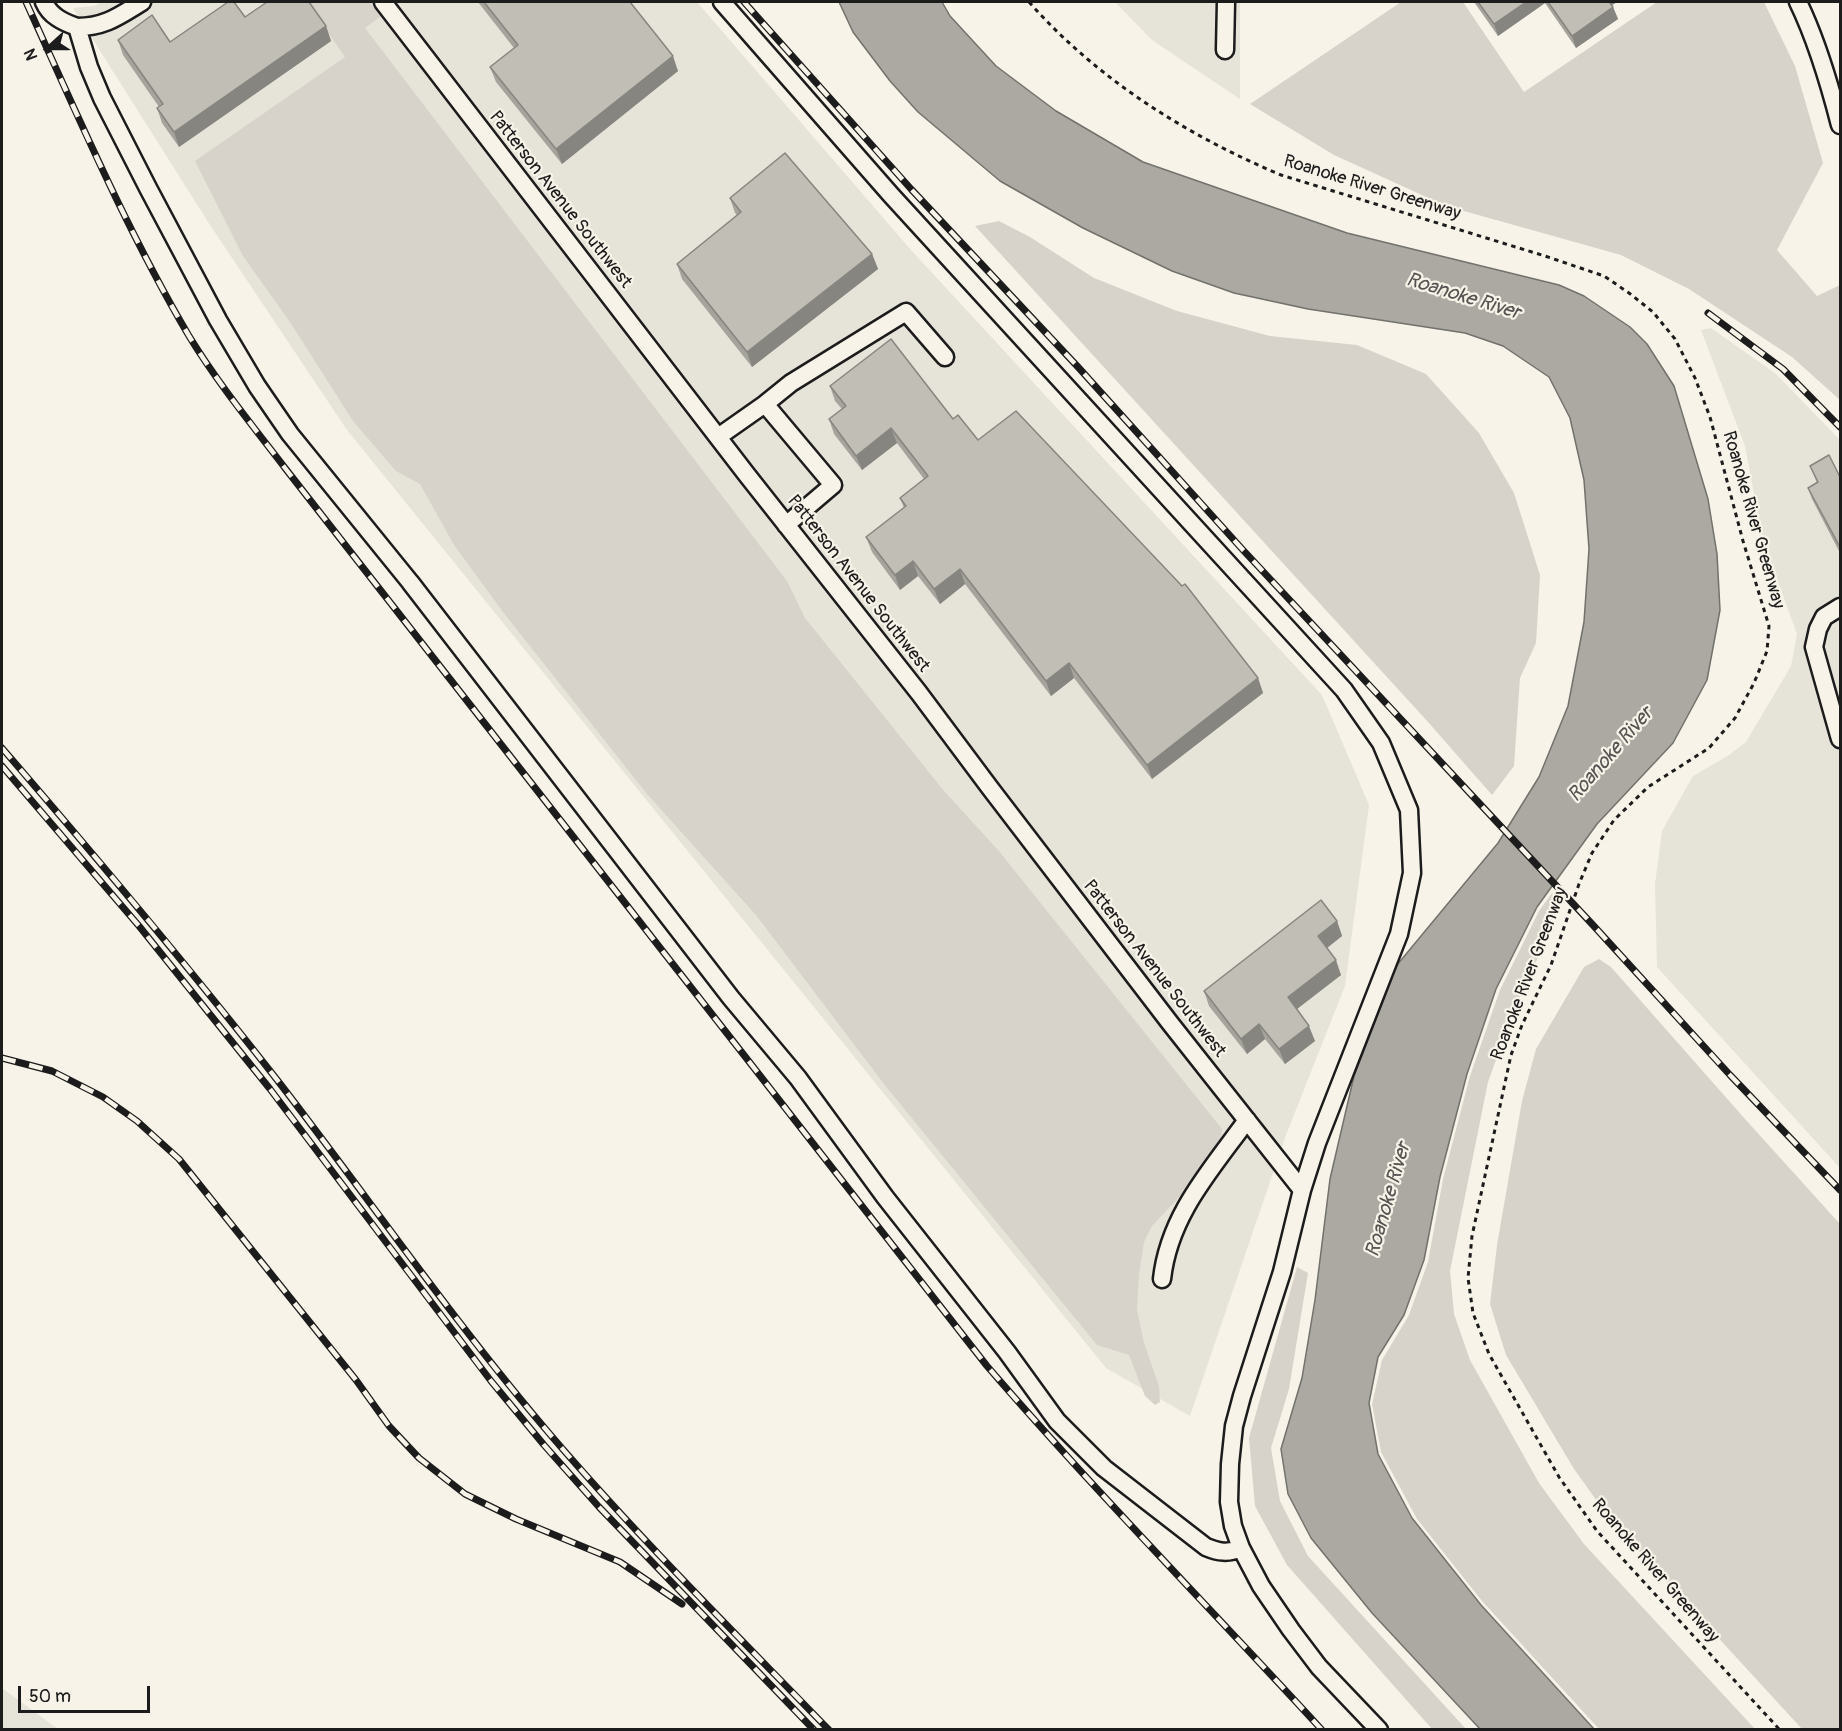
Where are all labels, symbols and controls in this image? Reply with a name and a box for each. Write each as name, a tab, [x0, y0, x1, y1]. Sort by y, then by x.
north arrow	[18, 18, 78, 78]
text: N	[20, 46, 42, 63]
street label: Patterson Avenue Southwest	[484, 107, 636, 293]
street label: Roanoke River Greenway	[1281, 151, 1463, 225]
water label: Roanoke River	[1403, 268, 1523, 326]
street label: Roanoke River Greenway	[1717, 429, 1789, 611]
street label: Patterson Avenue Southwest	[782, 491, 934, 677]
water label: Roanoke River	[1563, 703, 1659, 807]
street label: Patterson Avenue Southwest	[1078, 876, 1230, 1062]
street label: Roanoke River Greenway	[1487, 884, 1573, 1064]
water label: Roanoke River	[1361, 1140, 1417, 1260]
street label: Roanoke River Greenway	[1587, 1495, 1723, 1647]
scale bar	[21, 1674, 153, 1712]
text: 50 m	[29, 1685, 71, 1708]

